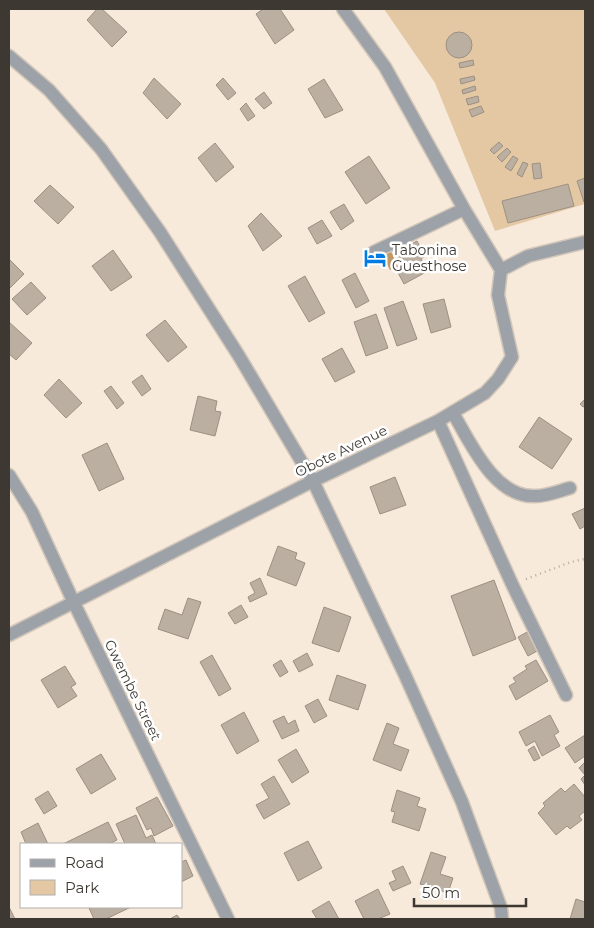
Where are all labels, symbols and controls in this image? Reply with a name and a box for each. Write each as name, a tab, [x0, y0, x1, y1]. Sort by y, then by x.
place label: Tabonina Guesthose	[392, 241, 467, 275]
hotel icon: Tabonina Guesthose	[362, 245, 388, 271]
street label: Obote Avenue	[292, 421, 390, 481]
street label: Gwembe Street	[101, 637, 165, 744]
legend	[20, 843, 182, 908]
text: Road	[65, 853, 104, 872]
scale bar	[414, 876, 526, 908]
text: Park	[65, 878, 99, 897]
text: 50 m	[422, 883, 460, 902]

